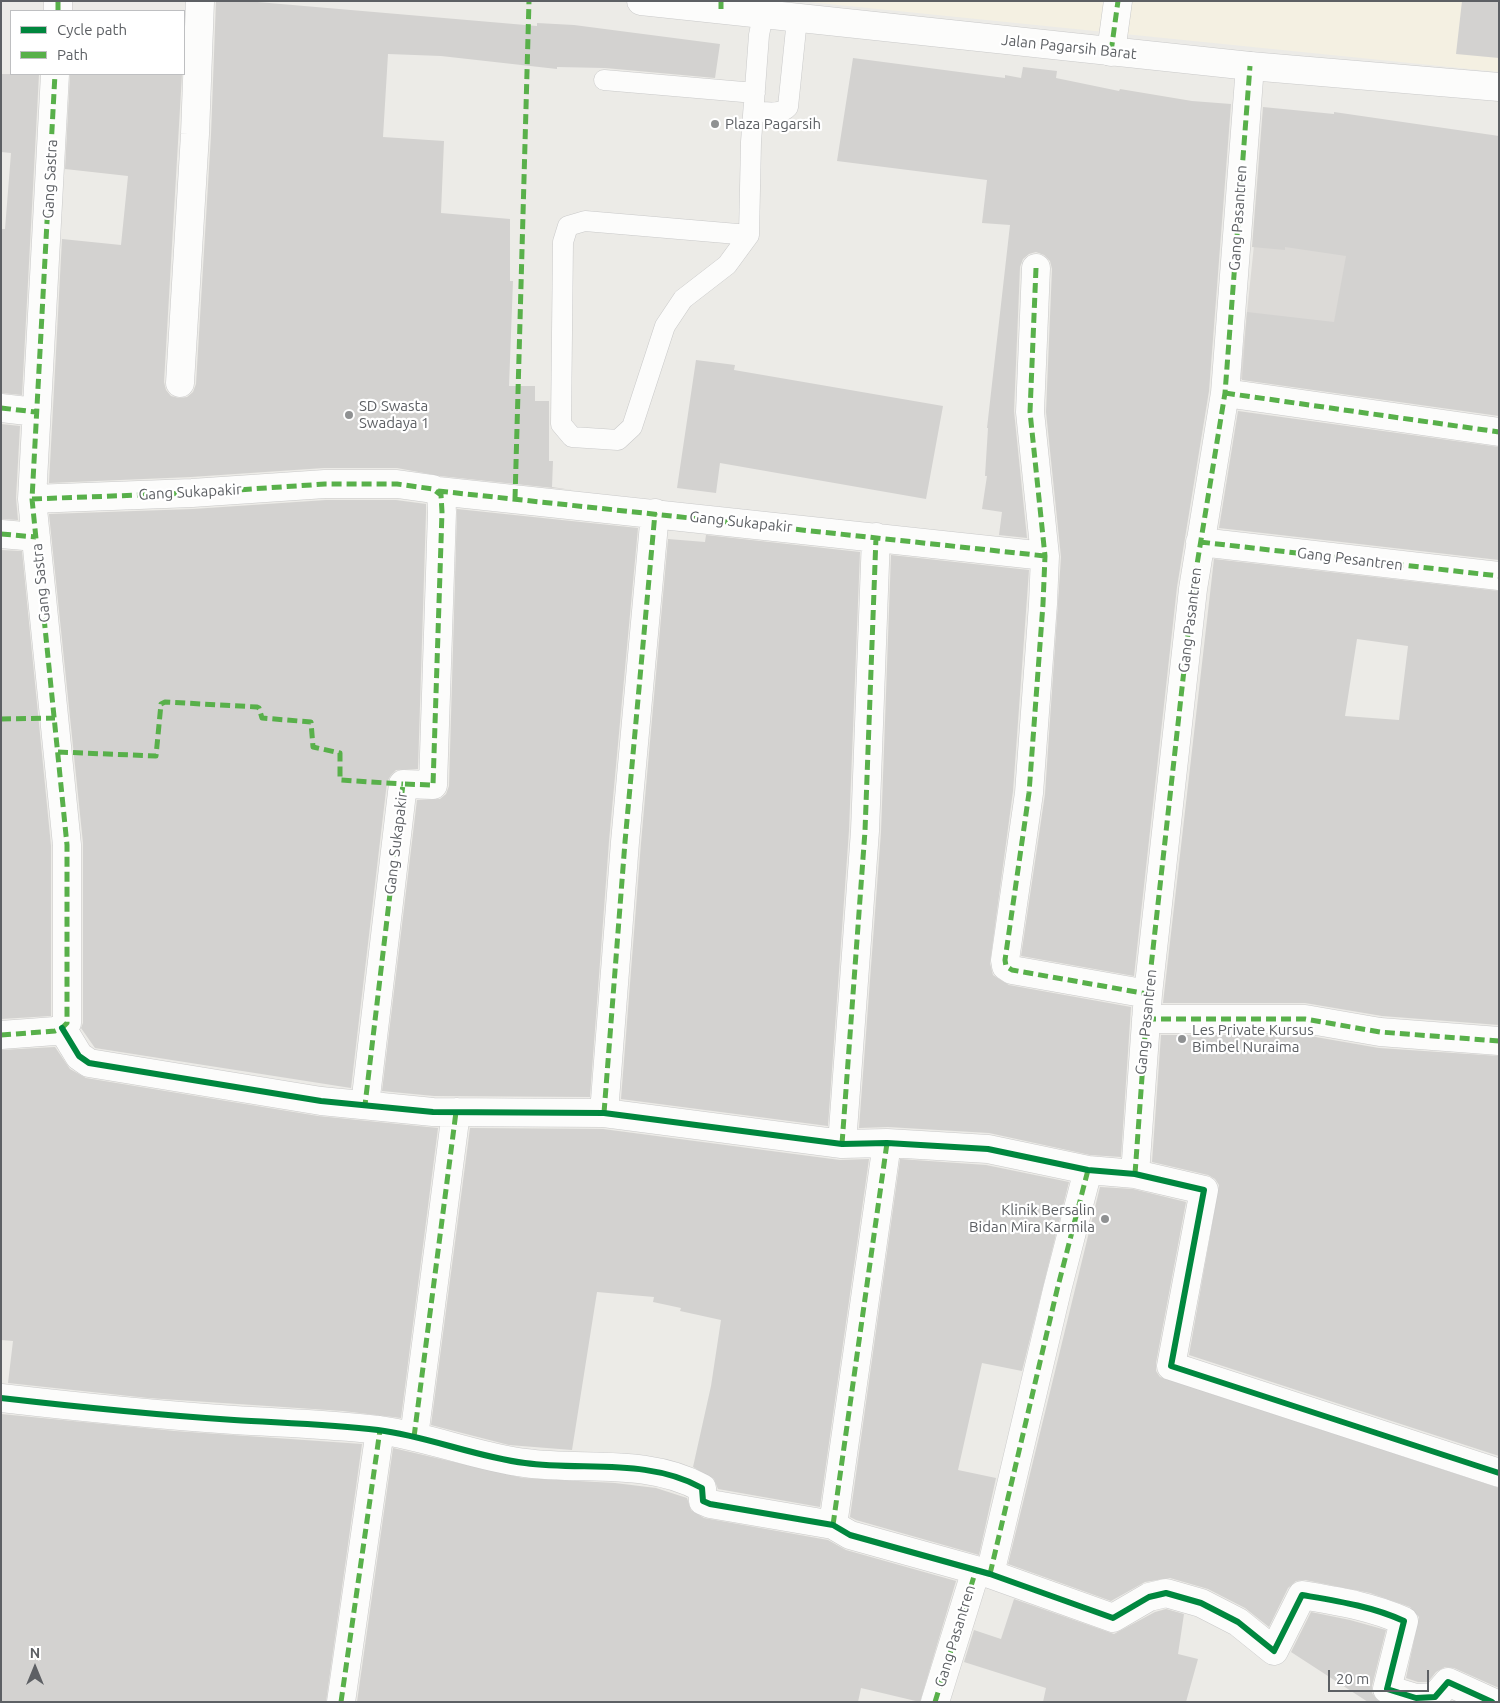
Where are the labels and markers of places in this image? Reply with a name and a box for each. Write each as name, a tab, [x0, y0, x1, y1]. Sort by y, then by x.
place label: Plaza Pagarsih	[725, 115, 821, 133]
marker: Plaza Pagarsih	[709, 118, 721, 130]
place label: SD Swasta Swadaya 1	[359, 397, 429, 432]
marker: SD Swasta Swadaya 1	[343, 409, 355, 421]
place label: Les Private Kursus Bimbel Nuraima	[1192, 1021, 1314, 1056]
marker: Les Private Kursus Bimbel Nuraima	[1176, 1033, 1188, 1045]
place label: Klinik Bersalin Bidan Mira Karmila	[969, 1201, 1095, 1236]
marker: Klinik Bersalin Bidan Mira Karmila	[1099, 1213, 1111, 1225]

